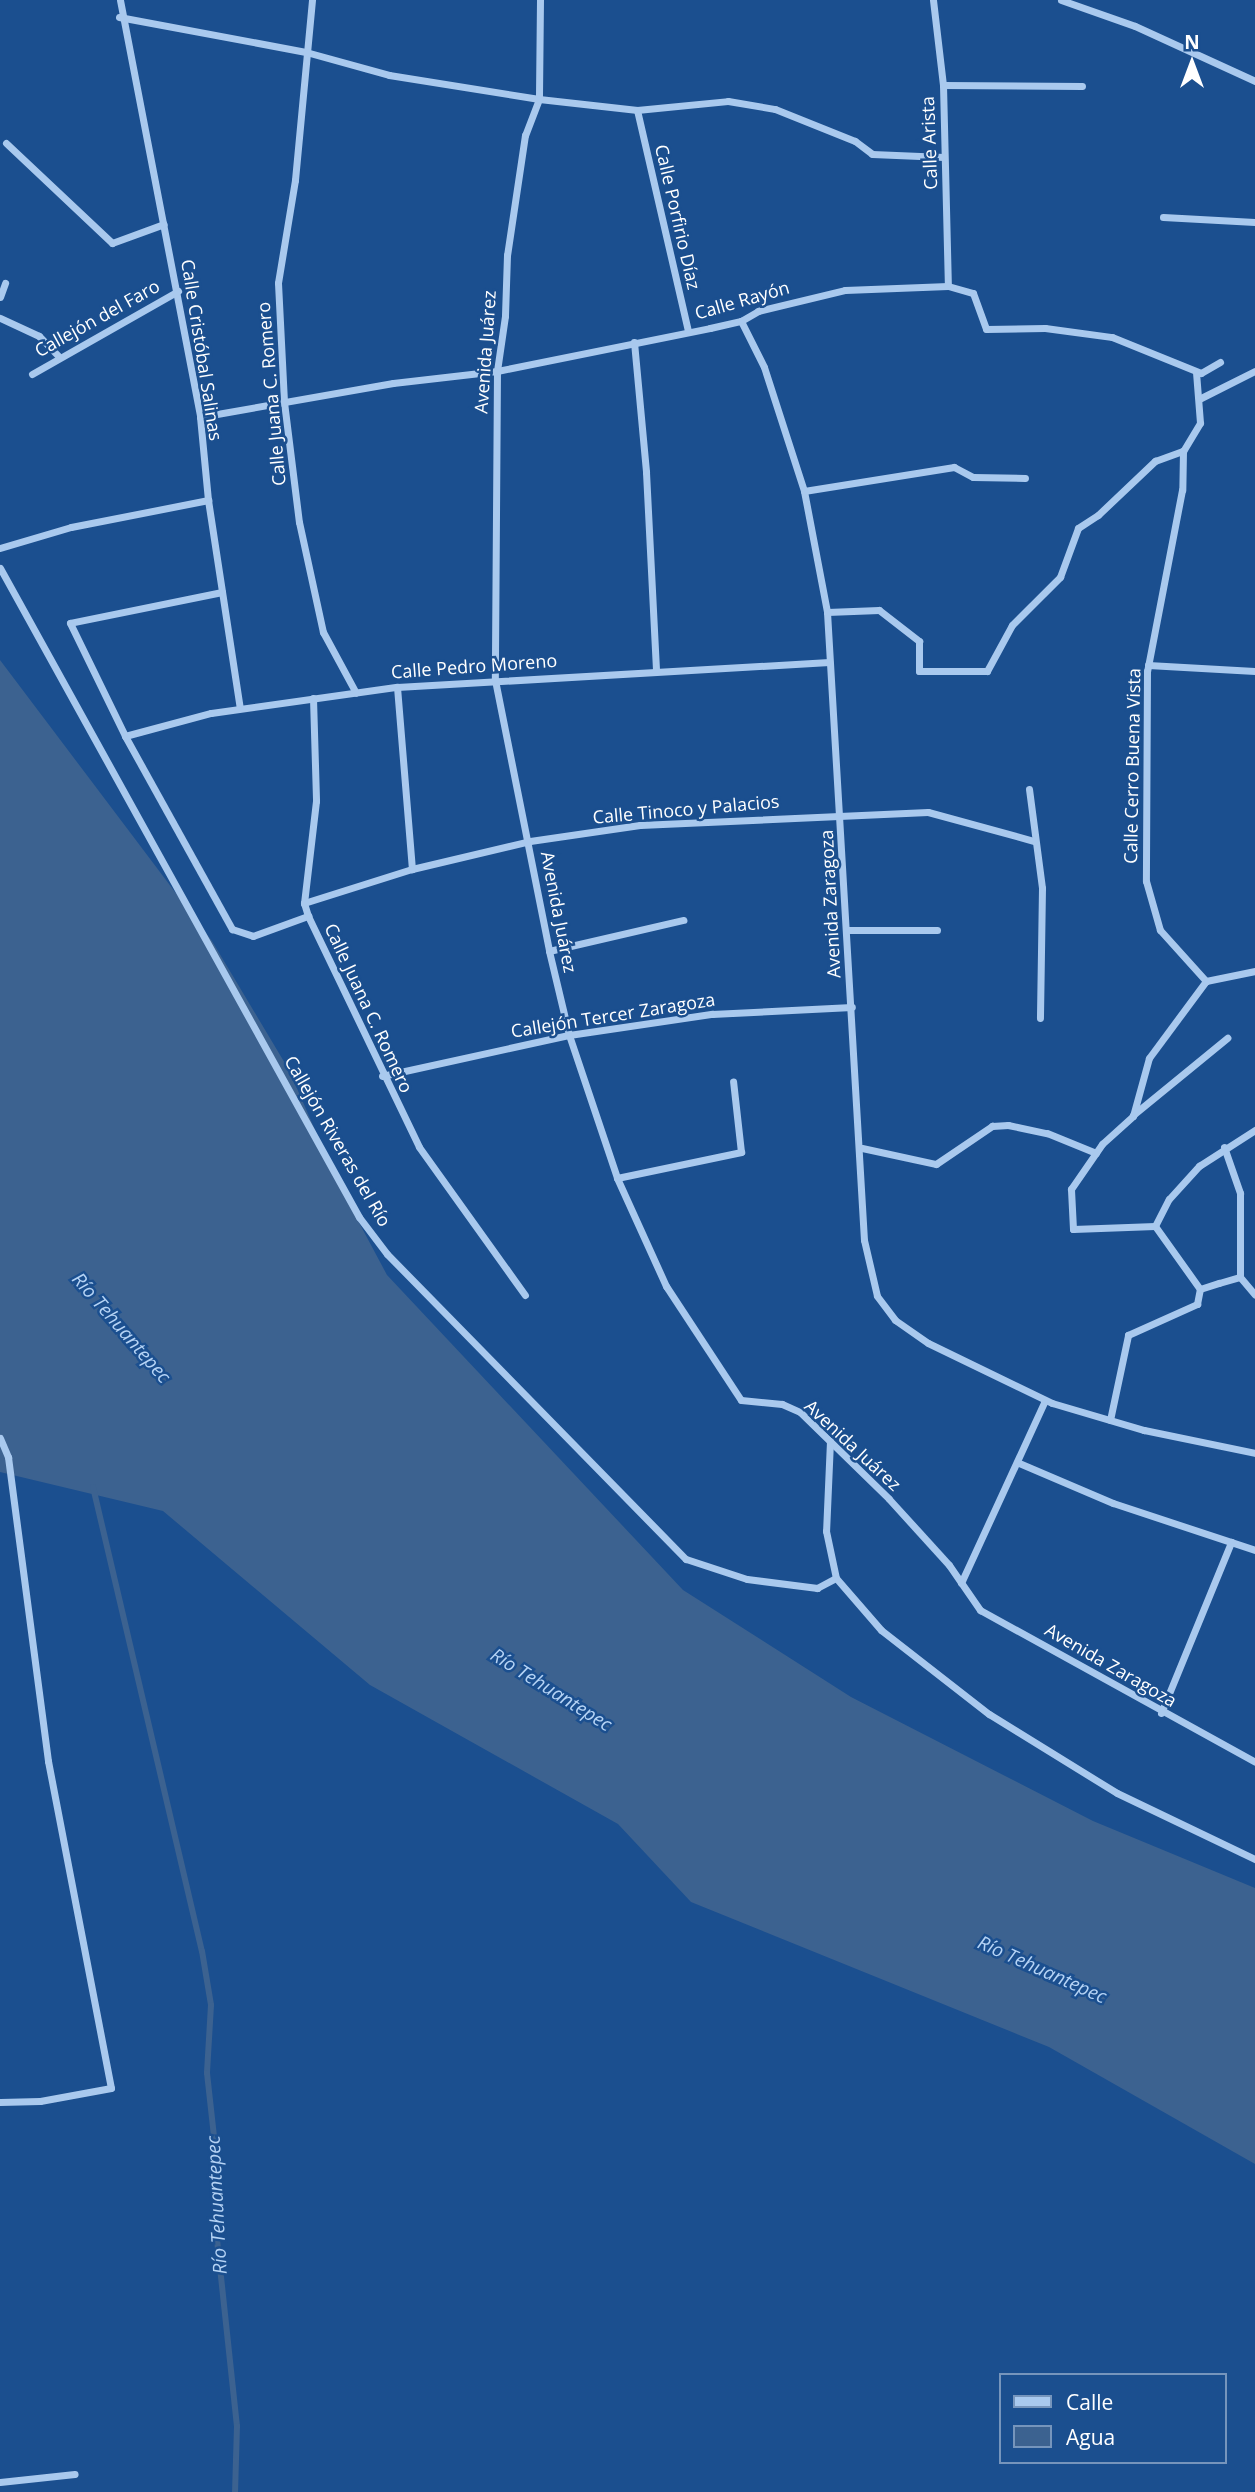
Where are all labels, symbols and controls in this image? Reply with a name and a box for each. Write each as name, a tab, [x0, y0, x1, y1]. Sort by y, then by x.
north arrow	[1157, 28, 1227, 98]
text: N	[1184, 29, 1200, 55]
street label: Calle Arista	[917, 96, 941, 190]
street label: Calle Porfirio Díaz	[651, 142, 705, 292]
street label: Calle Cristóbal Salinas	[177, 258, 227, 442]
street label: Callejón del Faro	[31, 275, 163, 361]
street label: Calle Rayón	[692, 276, 792, 324]
street label: Avenida Juárez	[470, 290, 500, 414]
street label: Calle Juana C. Romero	[252, 301, 290, 487]
street label: Calle Pedro Moreno	[390, 649, 558, 683]
street label: Calle Cerro Buena Vista	[1119, 668, 1145, 864]
street label: Calle Tinoco y Palacios	[592, 790, 780, 828]
street label: Avenida Zaragoza	[815, 829, 845, 979]
street label: Avenida Juárez	[537, 849, 581, 975]
street label: Calle Juana C. Romero	[320, 920, 418, 1096]
street label: Callejón Tercer Zaragoza	[509, 988, 717, 1042]
street label: Callejón Riveras del Río	[280, 1052, 396, 1230]
water label: Río Tehuantepec	[67, 1268, 175, 1388]
street label: Avenida Juárez	[800, 1395, 906, 1495]
street label: Avenida Zaragoza	[1041, 1619, 1181, 1711]
water label: Río Tehuantepec	[486, 1644, 616, 1736]
water label: Río Tehuantepec	[974, 1931, 1110, 2009]
water label: Río Tehuantepec	[202, 2135, 232, 2275]
legend	[1000, 2373, 1227, 2464]
text: Calle	[1066, 2388, 1113, 2416]
text: Agua	[1066, 2423, 1115, 2451]

